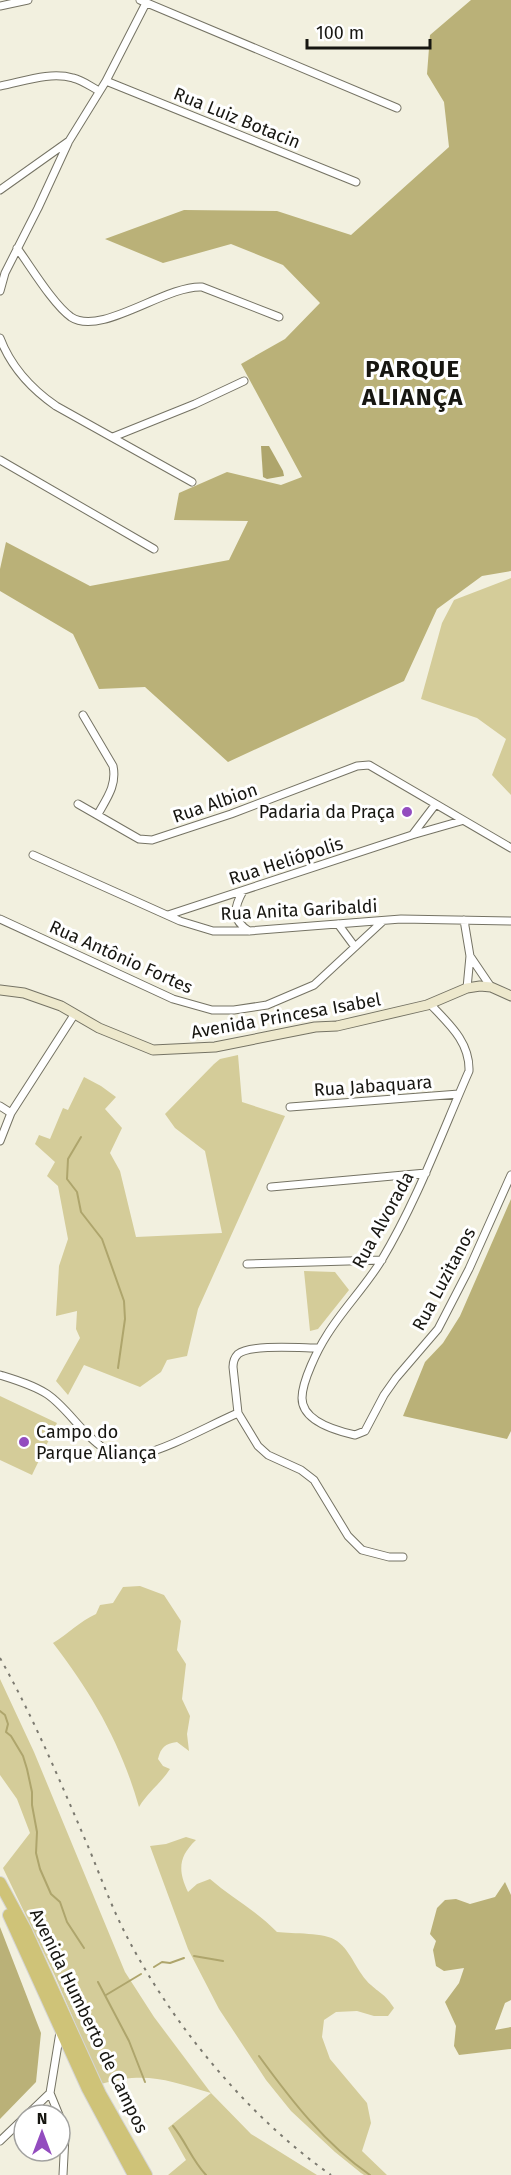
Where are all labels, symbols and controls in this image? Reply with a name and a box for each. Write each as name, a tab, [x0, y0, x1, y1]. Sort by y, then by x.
scale bar	[307, 12, 430, 50]
text: 100 m	[316, 22, 364, 44]
street label: Rua Luiz Botacin	[170, 83, 304, 153]
district label: PARQUE ALIANÇA	[361, 355, 464, 413]
street label: Rua Albion	[170, 778, 260, 828]
place label: Padaria da Praça	[259, 801, 395, 823]
marker: Padaria da Praça	[400, 805, 414, 819]
street label: Rua Heliópolis	[226, 832, 346, 890]
street label: Rua Anita Garibaldi	[220, 895, 378, 925]
street label: Rua Antônio Fortes	[46, 916, 196, 998]
street label: Avenida Princesa Isabel	[189, 988, 383, 1044]
street label: Rua Jabaquara	[313, 1071, 433, 1101]
street label: Rua Alvorada	[347, 1168, 419, 1272]
street label: Rua Luzitanos	[408, 1224, 480, 1334]
place label: Campo do Parque Aliança	[36, 1421, 157, 1464]
marker: Campo do Parque Aliança	[17, 1435, 31, 1449]
street label: Avenida Humberto de Campos	[25, 1905, 153, 2137]
north arrow	[12, 2103, 72, 2163]
text: N	[37, 2109, 47, 2128]

